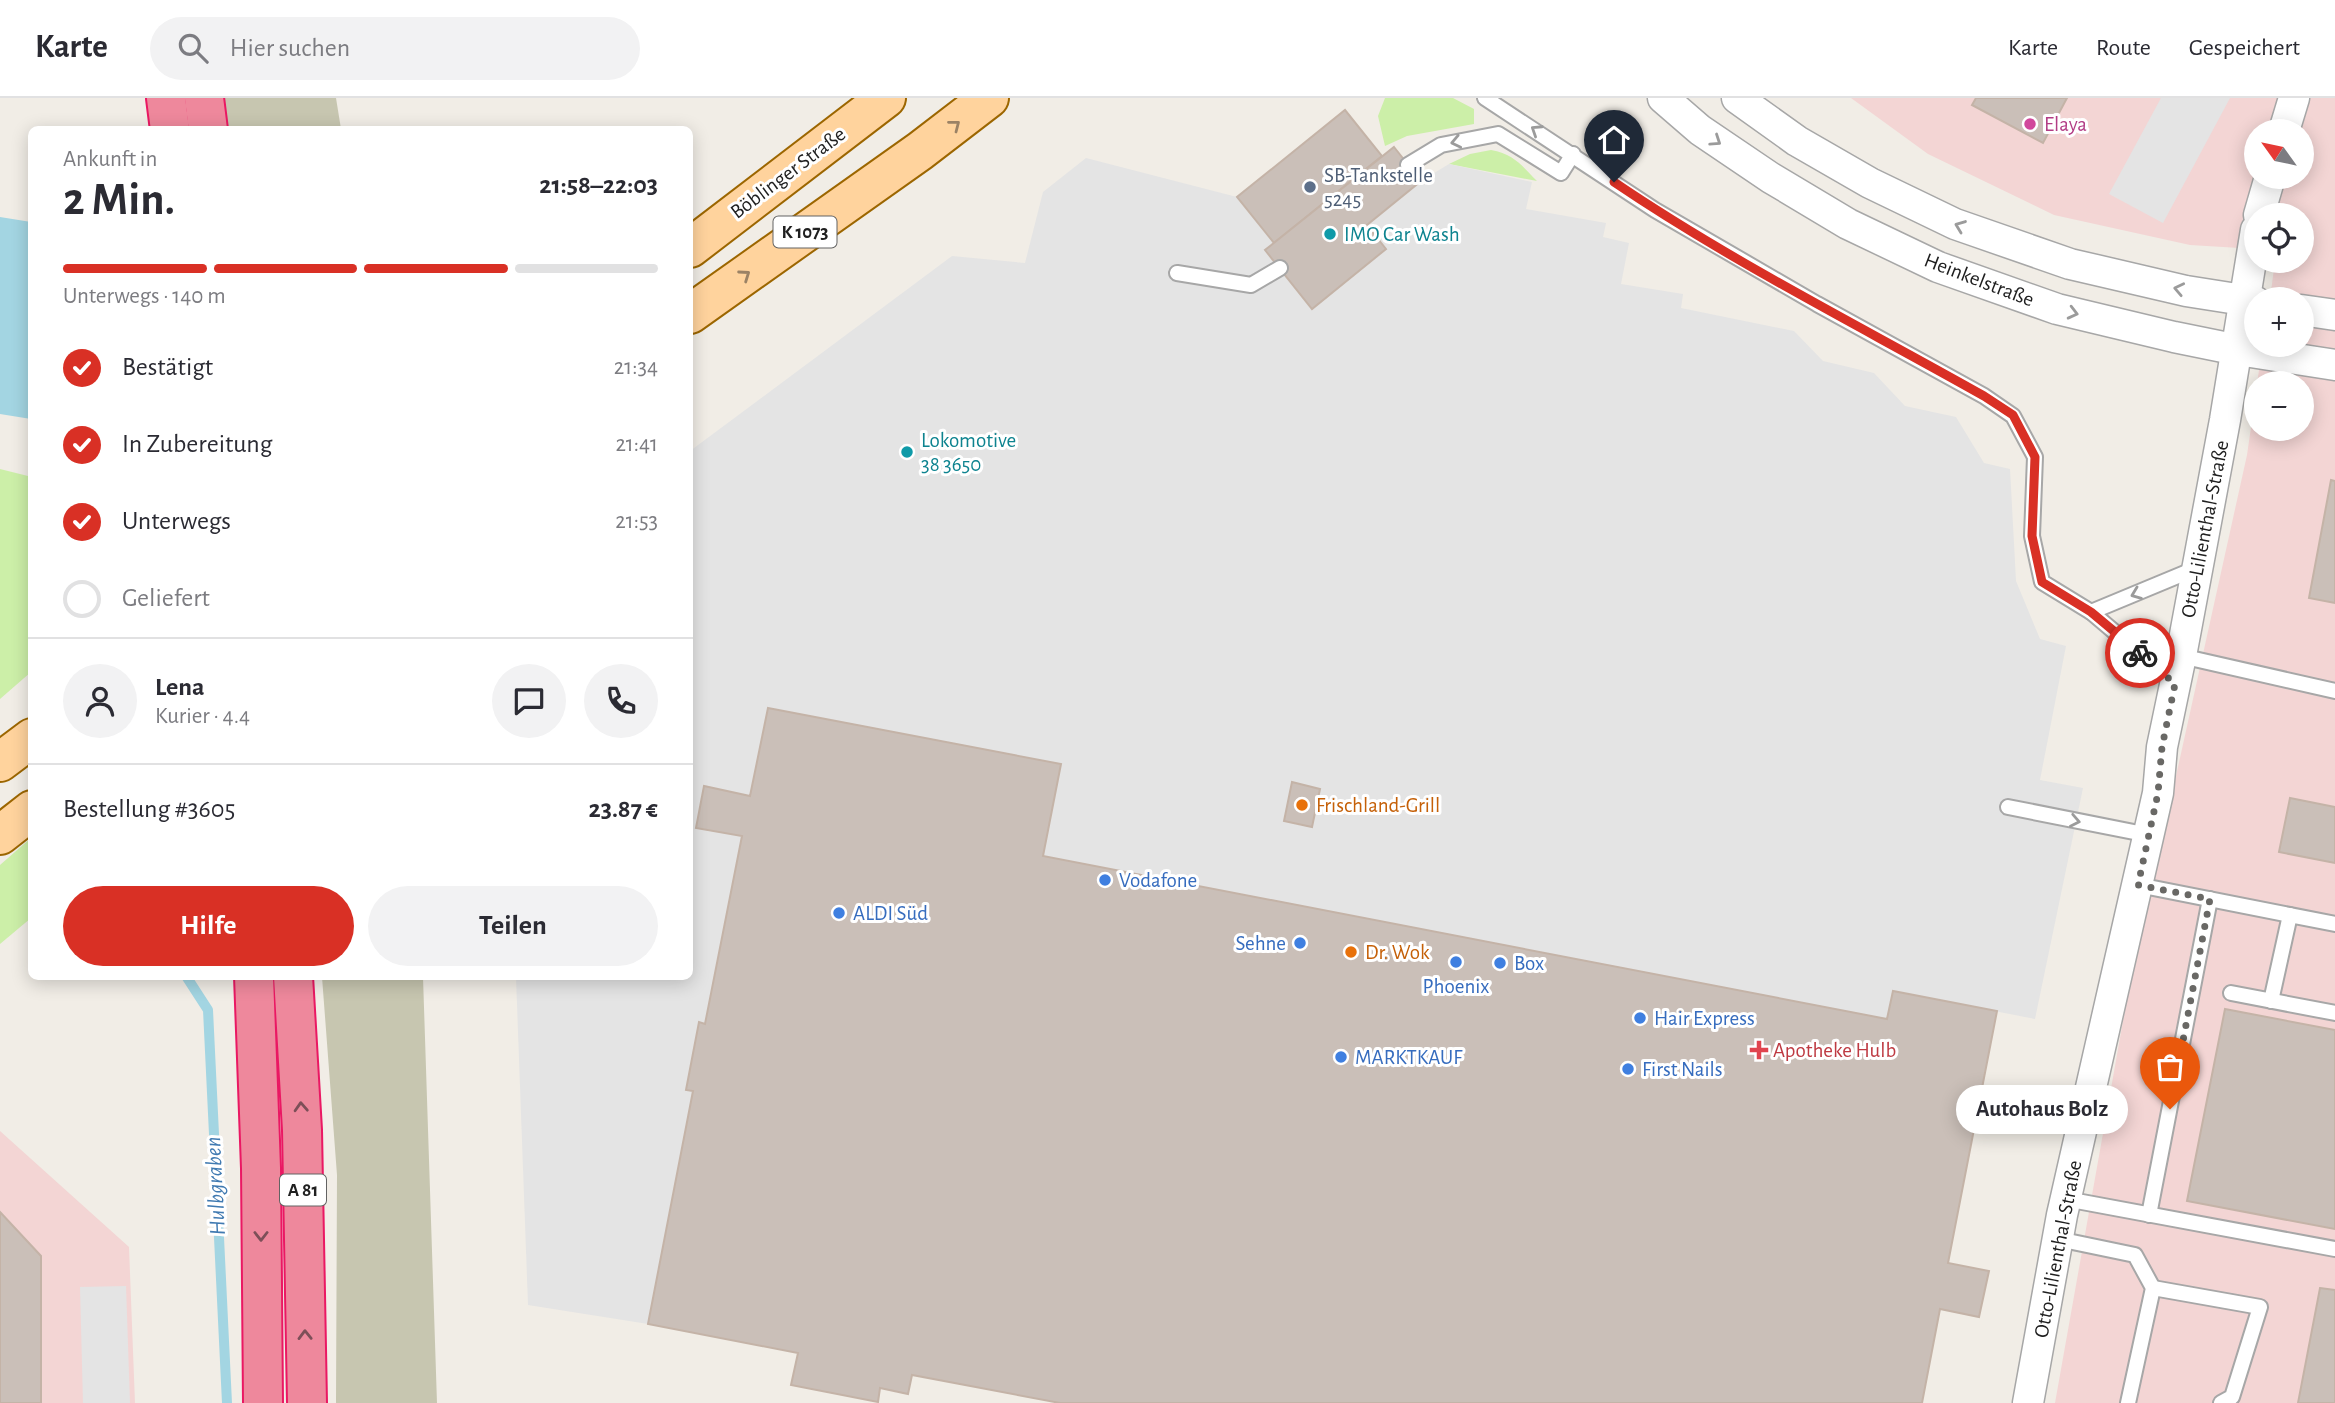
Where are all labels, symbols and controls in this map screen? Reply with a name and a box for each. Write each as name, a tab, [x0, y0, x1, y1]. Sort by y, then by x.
search box	[150, 17, 640, 80]
icon: search	[174, 29, 212, 67]
text: Karte	[35, 31, 108, 64]
text: Hier suchen	[230, 35, 350, 61]
text: Karte	[2008, 36, 2058, 60]
text: Route	[2096, 36, 2151, 60]
text: Gespeichert	[2189, 36, 2300, 60]
pin	[1584, 110, 1644, 182]
place label: Elaya	[2044, 114, 2087, 135]
marker: Elaya	[2022, 116, 2038, 132]
north arrow	[2244, 119, 2314, 189]
map controls	[2244, 119, 2314, 441]
one-way arrow	[947, 120, 959, 133]
icon: home	[1595, 121, 1633, 159]
street label: Böblinger Straße	[727, 123, 849, 223]
one-way arrow	[1530, 126, 1543, 139]
one-way arrow	[1708, 133, 1721, 145]
one-way arrow	[1450, 134, 1462, 149]
text: Ankunft in	[63, 148, 157, 171]
place label: SB-Tankstelle 5245	[1324, 165, 1433, 210]
text: 21:58–22:03	[539, 172, 658, 198]
text: 2 Min.	[63, 177, 175, 223]
marker: SB-Tankstelle 5245	[1302, 179, 1318, 195]
button: locate	[2244, 203, 2314, 273]
road number: K 1073	[774, 216, 836, 248]
one-way arrow	[1955, 220, 1967, 234]
place label: IMO Car Wash	[1344, 224, 1460, 245]
marker: IMO Car Wash	[1322, 226, 1338, 242]
street label: Heinkelstraße	[1921, 249, 2037, 311]
one-way arrow	[737, 271, 750, 283]
one-way arrow	[2173, 282, 2185, 297]
text: Unterwegs · 140 m	[63, 285, 226, 308]
button: +	[2244, 287, 2314, 357]
one-way arrow	[2067, 305, 2079, 319]
icon: check	[63, 349, 101, 387]
text: Bestätigt	[122, 354, 213, 380]
text: 21:34	[614, 356, 658, 379]
button: −	[2244, 371, 2314, 441]
icon: check	[63, 426, 101, 464]
place label: Lokomotive 38 3650	[921, 430, 1016, 475]
text: In Zubereitung	[122, 431, 272, 457]
text: 21:41	[615, 433, 658, 456]
street label: Otto-Lilienthal-Straße	[2177, 438, 2233, 620]
marker: Lokomotive 38 3650	[899, 444, 915, 460]
icon: check	[63, 503, 101, 541]
text: Unterwegs	[122, 508, 231, 534]
text: 21:53	[615, 510, 658, 533]
text: Geliefert	[122, 585, 210, 611]
one-way arrow	[2130, 586, 2142, 600]
courier	[2105, 618, 2175, 688]
icon: bike	[2121, 634, 2159, 672]
button: person	[63, 664, 137, 738]
button: chat	[492, 664, 566, 738]
button: phone	[584, 664, 658, 738]
text: Lena	[155, 674, 205, 700]
text: Kurier · 4.4	[155, 705, 250, 728]
place label: Frischland-Grill	[1316, 795, 1440, 816]
text: Bestellung #3605	[63, 796, 235, 822]
text: 23.87 €	[588, 796, 658, 822]
marker: Frischland-Grill	[1294, 797, 1310, 813]
one-way arrow	[2069, 812, 2081, 827]
place label: Vodafone	[1119, 870, 1197, 891]
marker: Vodafone	[1097, 872, 1113, 888]
button: Hilfe	[63, 886, 354, 966]
button: Teilen	[368, 886, 658, 966]
place label: ALDI Süd	[853, 903, 928, 924]
marker: ALDI Süd	[831, 905, 847, 921]
place label: Sehne	[1236, 933, 1286, 954]
marker: Sehne	[1292, 935, 1308, 951]
place label: Dr. Wok	[1365, 942, 1430, 963]
marker: Dr. Wok	[1343, 944, 1359, 960]
place label: Box	[1514, 953, 1544, 974]
marker: Phoenix	[1448, 954, 1464, 970]
marker: Box	[1492, 955, 1508, 971]
place label: Phoenix	[1423, 976, 1489, 997]
place label: Hair Express	[1654, 1008, 1755, 1029]
marker: Hair Express	[1632, 1010, 1648, 1026]
pin	[2140, 1037, 2200, 1109]
place label: Apotheke Hulb	[1773, 1040, 1896, 1061]
marker: Apotheke Hulb	[1751, 1042, 1767, 1058]
place label: MARKTKAUF	[1355, 1047, 1463, 1068]
icon: bag	[2151, 1048, 2189, 1086]
marker: MARKTKAUF	[1333, 1049, 1349, 1065]
place label: First Nails	[1642, 1059, 1723, 1080]
marker: First Nails	[1620, 1061, 1636, 1077]
callout: Autohaus Bolz	[1956, 1084, 2128, 1134]
text: Autohaus Bolz	[1976, 1098, 2108, 1121]
one-way arrow	[294, 1102, 309, 1113]
water label: Hulbgraben	[202, 1136, 230, 1236]
street label: Otto-Lilienthal-Straße	[2030, 1158, 2086, 1340]
road number: A 81	[280, 1174, 326, 1206]
one-way arrow	[253, 1231, 269, 1242]
one-way arrow	[298, 1329, 313, 1340]

